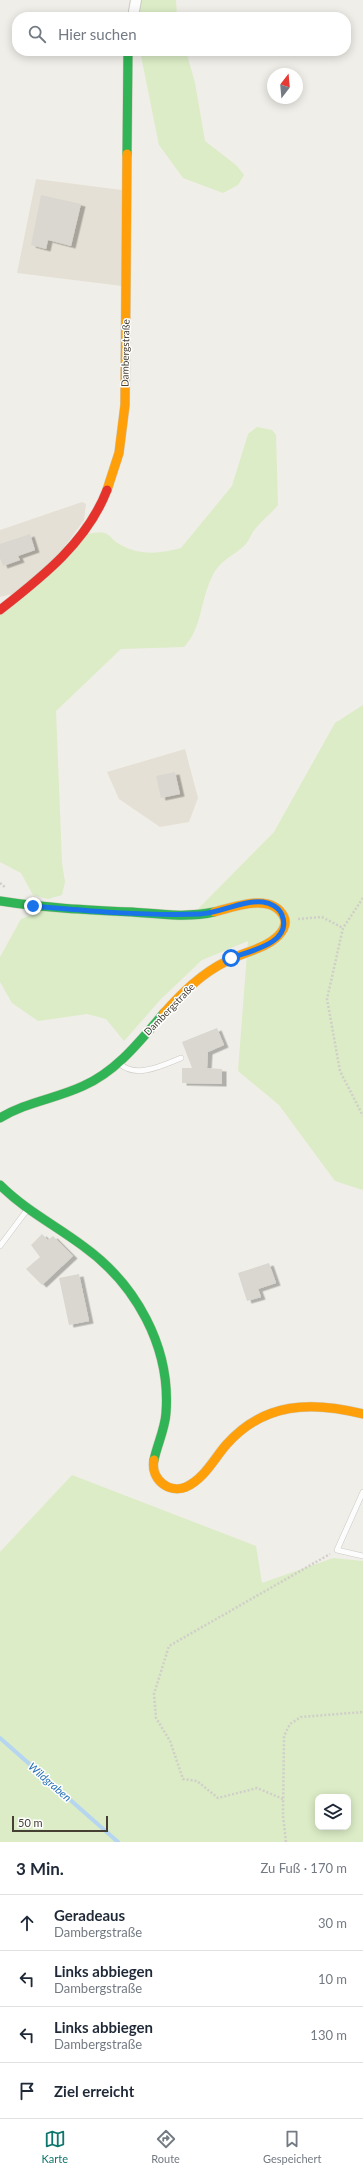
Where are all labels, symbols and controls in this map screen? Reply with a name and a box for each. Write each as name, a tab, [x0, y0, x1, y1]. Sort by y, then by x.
search box	[12, 12, 351, 56]
icon: search	[26, 23, 48, 45]
text: Hier suchen	[58, 25, 137, 43]
north arrow	[267, 68, 303, 104]
street label: Dambergstraße	[118, 319, 132, 387]
route end	[24, 897, 42, 915]
route start	[222, 949, 240, 967]
street label: Dambergstraße	[141, 980, 197, 1038]
water label: Wildgraben	[26, 1759, 75, 1804]
map controls	[315, 1794, 351, 1830]
button: layers	[315, 1794, 351, 1830]
scale bar	[12, 1814, 108, 1833]
text: 50 m	[18, 1816, 43, 1829]
text: 3 Min.	[16, 1858, 64, 1879]
text: Zu Fuß · 170 m	[261, 1860, 347, 1876]
text: Geradeaus	[54, 1906, 125, 1924]
icon: ahead	[16, 1912, 38, 1934]
text: 30 m	[318, 1915, 347, 1931]
text: Dambergstraße	[54, 1924, 142, 1940]
text: Links abbiegen	[54, 1962, 153, 1980]
icon: left	[16, 1968, 38, 1990]
text: 10 m	[318, 1971, 347, 1987]
text: Dambergstraße	[54, 1980, 142, 1996]
text: Links abbiegen	[54, 2018, 153, 2036]
icon: left	[16, 2024, 38, 2046]
text: 130 m	[310, 2027, 347, 2043]
text: Dambergstraße	[54, 2036, 142, 2052]
icon: arrive	[16, 2080, 38, 2102]
text: Ziel erreicht	[54, 2082, 134, 2100]
tab: Karte	[42, 2128, 68, 2165]
tab: Route	[151, 2128, 180, 2165]
tab: Gespeichert	[263, 2128, 321, 2165]

